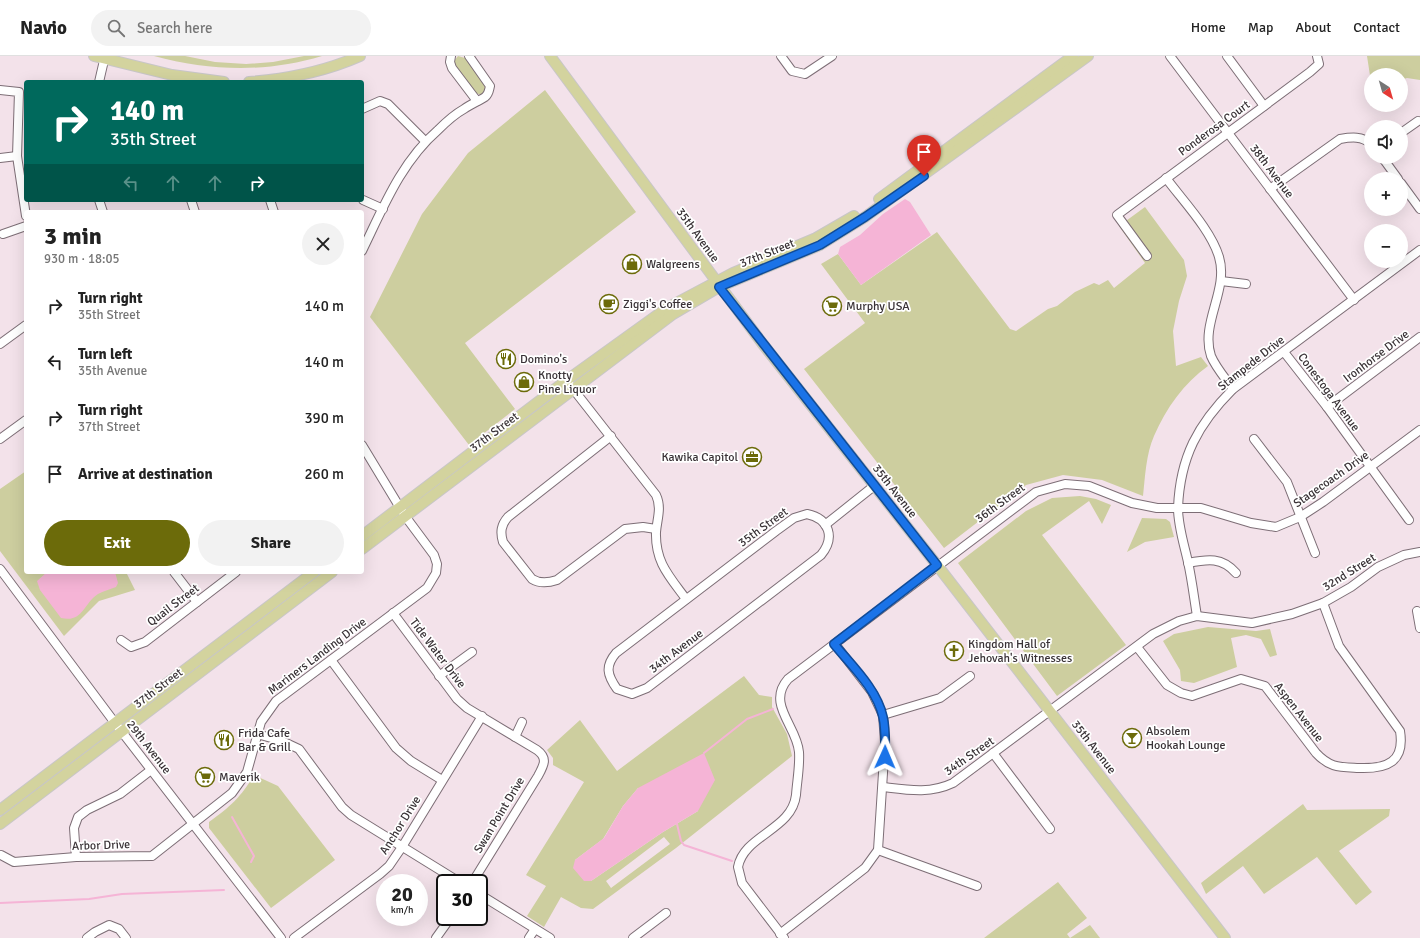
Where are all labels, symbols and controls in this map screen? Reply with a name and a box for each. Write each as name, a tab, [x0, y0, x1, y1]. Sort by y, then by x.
search box	[91, 10, 371, 46]
text: Navio	[20, 16, 67, 40]
icon: search	[105, 17, 127, 39]
text: Search here	[137, 19, 213, 37]
text: Home	[1191, 19, 1226, 36]
text: Map	[1248, 19, 1273, 36]
text: About	[1295, 19, 1331, 36]
text: Contact	[1353, 19, 1400, 36]
north arrow	[1364, 68, 1408, 112]
map controls	[1364, 68, 1408, 268]
text: 140 m	[110, 94, 184, 128]
icon: right	[44, 96, 96, 148]
street label: Ponderosa Court	[1176, 97, 1253, 159]
button: sound	[1364, 120, 1408, 164]
text: 35th Street	[110, 128, 196, 150]
pin	[907, 135, 941, 176]
icon: arrive	[913, 141, 935, 163]
street label: 38th Avenue	[1246, 141, 1297, 201]
icon: left	[120, 172, 142, 194]
icon: ahead	[162, 172, 184, 194]
icon: ahead	[204, 172, 226, 194]
icon: right	[246, 172, 268, 194]
button: +	[1364, 172, 1408, 216]
street label: 35th Avenue	[673, 205, 722, 266]
text: 3 min	[44, 221, 102, 251]
button: close	[302, 223, 344, 265]
button: −	[1364, 224, 1408, 268]
street label: 37th Street	[738, 236, 797, 271]
text: 930 m · 18:05	[44, 251, 120, 267]
shop icon: Walgreens	[621, 253, 643, 275]
place label: Walgreens	[646, 257, 700, 272]
text: Turn right	[78, 289, 143, 307]
cafe icon: Ziggi's Coffee	[598, 293, 620, 315]
icon: right	[44, 295, 66, 317]
supermarket icon: Murphy USA	[821, 295, 843, 317]
text: 140 m	[304, 297, 344, 315]
place label: Ziggi's Coffee	[623, 297, 692, 312]
place label: Murphy USA	[846, 299, 910, 314]
text: 35th Street	[78, 307, 140, 323]
street label: Ironhorse Drive	[1340, 327, 1412, 386]
street label: Stampede Drive	[1215, 333, 1288, 394]
text: Turn left	[78, 345, 132, 363]
restaurant icon: Domino's	[495, 348, 517, 370]
street label: Conestoga Avenue	[1294, 350, 1363, 434]
icon: left	[44, 351, 66, 373]
place label: Domino's	[520, 352, 567, 367]
text: 140 m	[304, 353, 344, 371]
text: 35th Avenue	[78, 363, 147, 379]
place label: Knotty Pine Liquor	[538, 368, 597, 397]
shop icon: Knotty Pine Liquor	[513, 371, 535, 393]
text: Turn right	[78, 401, 143, 419]
icon: right	[44, 407, 66, 429]
text: 390 m	[304, 409, 344, 427]
street label: 37th Street	[467, 409, 522, 456]
text: 37th Street	[78, 419, 140, 435]
office icon: Kawika Capitol	[741, 446, 763, 468]
street label: Stagecoach Drive	[1291, 448, 1372, 511]
place label: Kawika Capitol	[661, 450, 738, 465]
street label: 35th Avenue	[869, 462, 920, 521]
icon: arrive	[44, 463, 66, 485]
text: Arrive at destination	[78, 465, 213, 483]
text: 260 m	[304, 465, 344, 483]
street label: 36th Street	[973, 480, 1028, 526]
street label: 35th Street	[736, 504, 791, 550]
button: Exit	[44, 520, 190, 566]
button: Share	[198, 520, 344, 566]
street label: 32nd Street	[1320, 550, 1379, 595]
street label: Quail Street	[144, 581, 202, 630]
street label: Mariners Landing Drive	[265, 615, 369, 698]
street label: Tide Water Drive	[406, 615, 469, 691]
street label: 34th Avenue	[646, 626, 706, 677]
place label: Kingdom Hall of Jehovah's Witnesses	[968, 637, 1072, 666]
church icon: Kingdom Hall of Jehovah's Witnesses	[943, 640, 965, 662]
street label: 37th Street	[131, 665, 186, 712]
street label: Aspen Avenue	[1271, 679, 1327, 745]
street label: 29th Avenue	[123, 718, 174, 777]
street label: 35th Avenue	[1068, 718, 1119, 777]
place label: Absolem Hookah Lounge	[1146, 724, 1226, 753]
place label: Frida Cafe Bar & Grill	[238, 726, 291, 755]
bar icon: Absolem Hookah Lounge	[1121, 727, 1143, 749]
restaurant icon: Frida Cafe Bar & Grill	[213, 729, 235, 751]
street label: 34th Street	[941, 734, 997, 779]
position arrow	[864, 736, 906, 778]
supermarket icon: Maverik	[194, 766, 216, 788]
place label: Maverik	[219, 770, 260, 785]
street label: Swan Point Drive	[471, 774, 528, 856]
street label: Anchor Drive	[377, 793, 424, 857]
street label: Arbor Drive	[72, 837, 130, 854]
speed limit sign: 30	[436, 874, 488, 926]
text: 20	[391, 882, 413, 907]
text: km/h	[391, 904, 413, 916]

